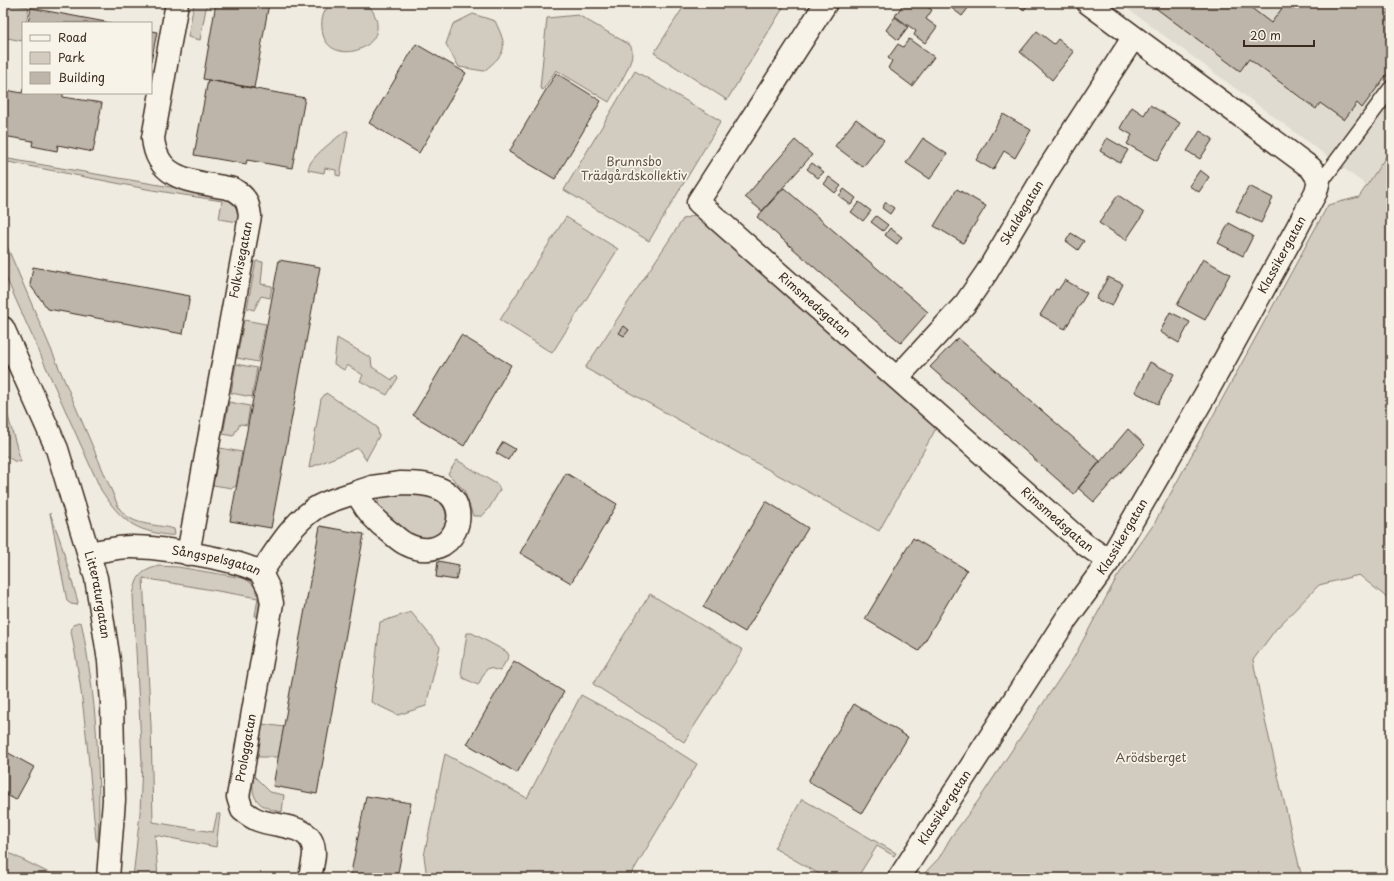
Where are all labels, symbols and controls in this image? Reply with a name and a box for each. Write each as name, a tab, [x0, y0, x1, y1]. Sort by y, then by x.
legend	[22, 22, 152, 94]
scale bar	[1244, 22, 1314, 48]
text: 20 m	[1250, 26, 1281, 44]
text: Road	[58, 28, 87, 46]
text: Park	[58, 48, 85, 66]
text: Building	[58, 68, 105, 86]
park label: Brunnsbo Trädgårdskollektiv	[581, 152, 687, 184]
street label: Skaldegatan	[995, 177, 1047, 248]
street label: Klassikergatan	[1253, 213, 1310, 296]
street label: Folkvisegatan	[224, 220, 256, 300]
street label: Rimsmedsgatan	[775, 267, 855, 341]
street label: Rimsmedsgatan	[1017, 482, 1098, 556]
street label: Klassikergatan	[1092, 495, 1151, 578]
street label: Sångspelsgatan	[170, 541, 265, 579]
street label: Litteraturgatan	[80, 548, 115, 640]
street label: Prologgatan	[230, 712, 260, 783]
park label: Arödsberget	[1116, 748, 1186, 766]
street label: Klassikergatan	[913, 766, 975, 848]

